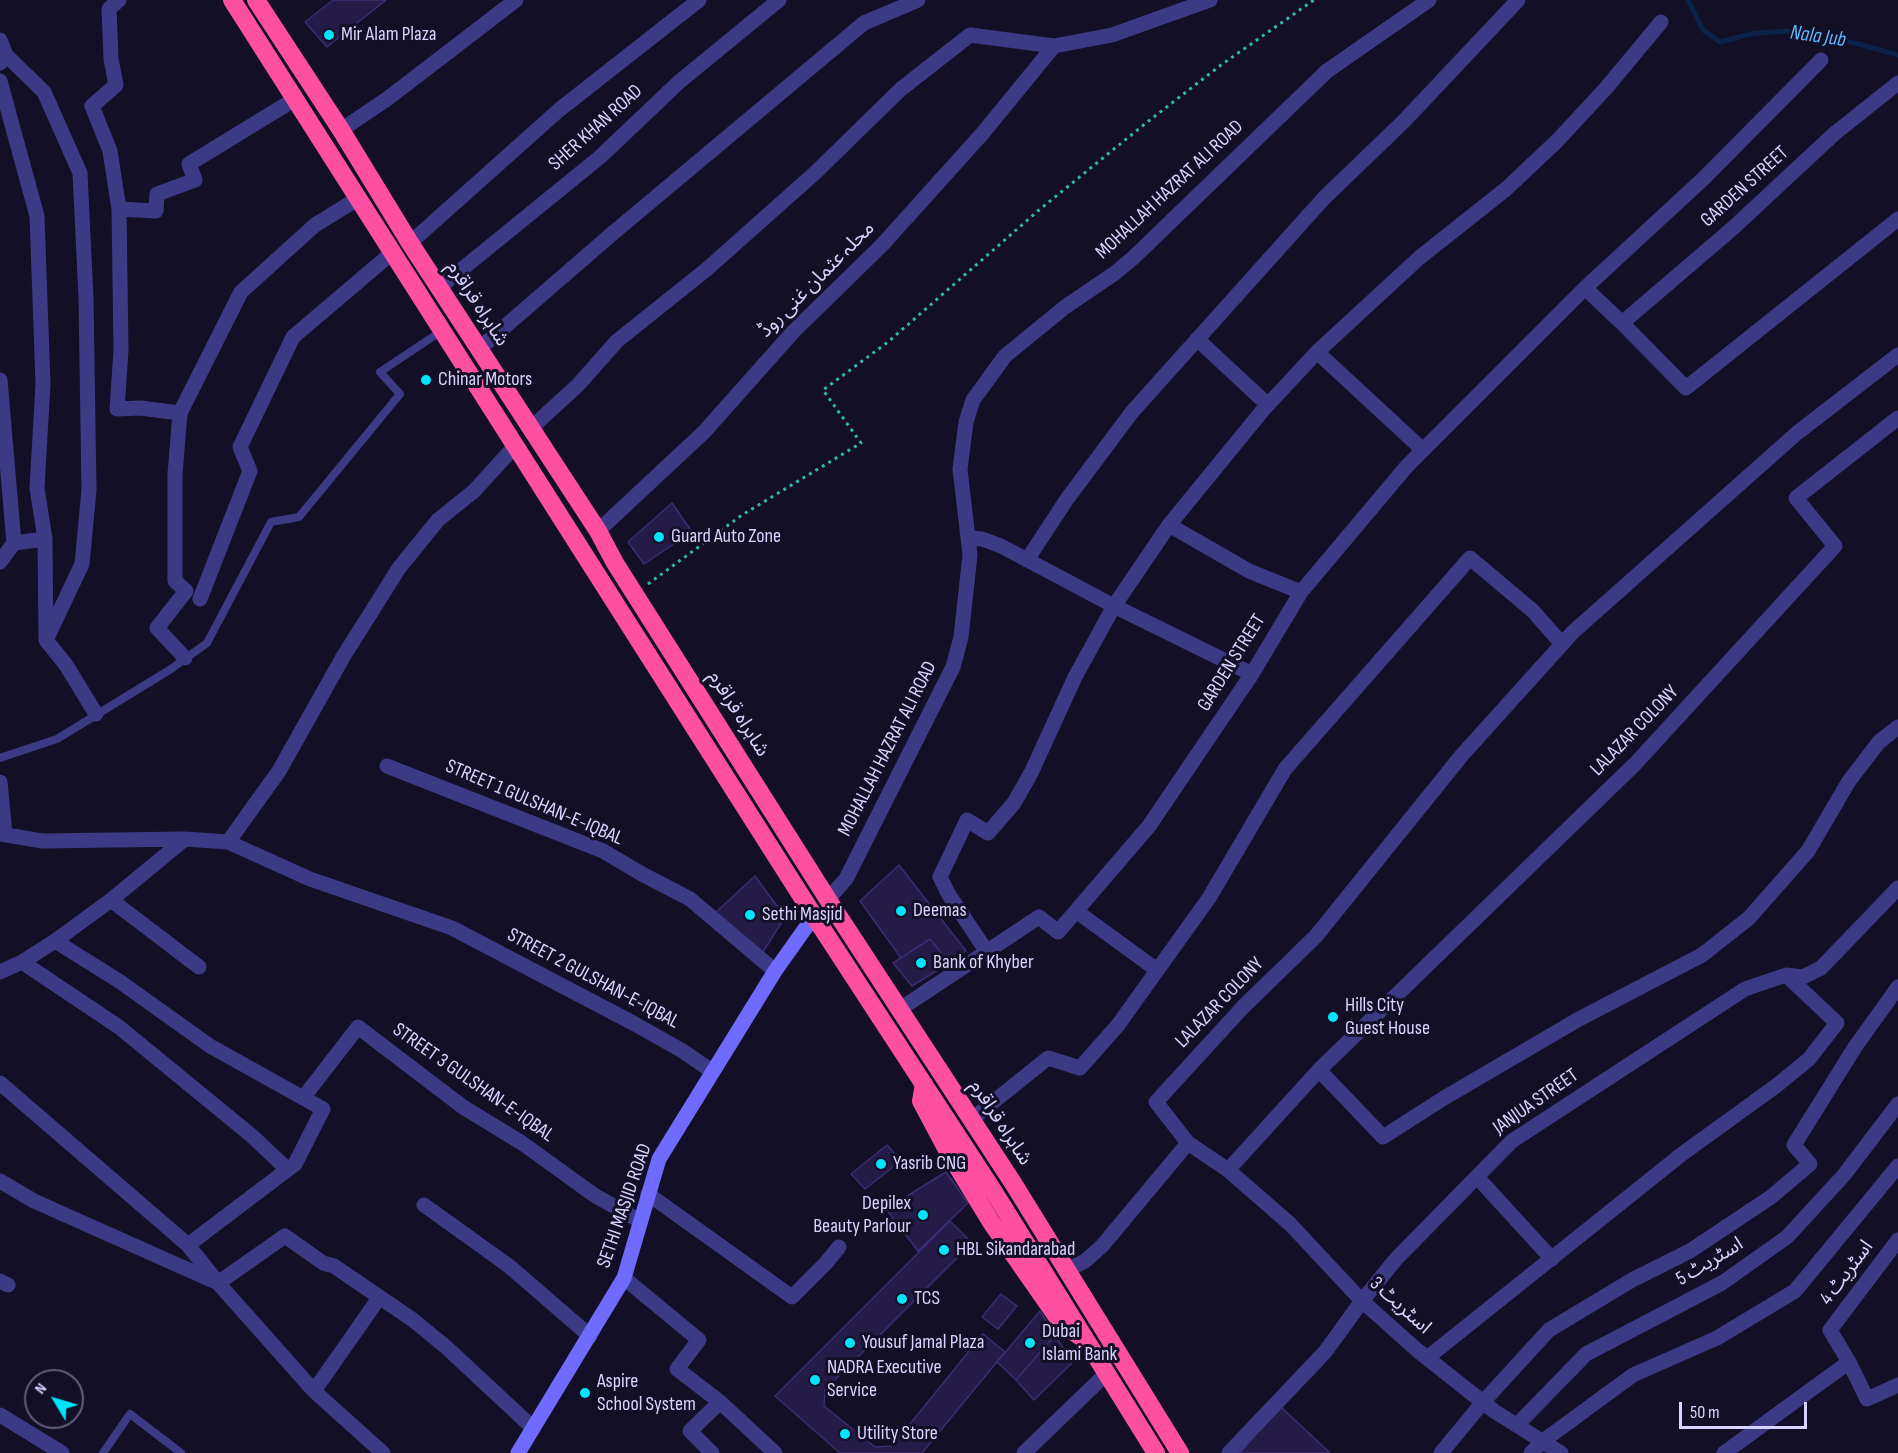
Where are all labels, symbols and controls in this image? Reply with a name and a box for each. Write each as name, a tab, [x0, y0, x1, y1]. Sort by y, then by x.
water label: Nala Jub	[1789, 21, 1847, 53]
place label: Mir Alam Plaza	[341, 23, 437, 47]
marker: Mir Alam Plaza	[322, 28, 336, 42]
street label: SHER KHAN ROAD	[544, 80, 648, 176]
street label: MOHALLAH HAZRAT ALI ROAD	[1091, 115, 1249, 265]
street label: GARDEN STREET	[1696, 141, 1794, 233]
street label: محلہ عثمان غنی روڈ	[754, 217, 880, 343]
street label: شاہراہ قراقرم	[440, 257, 514, 351]
place label: Chinar Motors	[438, 368, 532, 392]
marker: Chinar Motors	[419, 373, 433, 387]
place label: Guard Auto Zone	[671, 525, 781, 549]
marker: Guard Auto Zone	[652, 530, 666, 544]
street label: GARDEN STREET	[1193, 610, 1271, 716]
street label: MOHALLAH HAZRAT ALI ROAD	[833, 657, 943, 841]
street label: شاہراہ قراقرم	[702, 666, 774, 762]
street label: LALAZAR COLONY	[1586, 681, 1684, 781]
street label: STREET 1 GULSHAN-E-IQBAL	[442, 755, 626, 851]
place label: Deemas	[913, 899, 967, 923]
place label: Sethi Masjid	[762, 903, 842, 927]
marker: Deemas	[894, 904, 908, 918]
marker: Sethi Masjid	[743, 908, 757, 922]
street label: STREET 2 GULSHAN-E-IQBAL	[503, 923, 683, 1035]
place label: Bank of Khyber	[933, 951, 1034, 975]
street label: LALAZAR COLONY	[1171, 953, 1269, 1053]
marker: Bank of Khyber	[914, 956, 928, 970]
place label: Hills City Guest House	[1345, 994, 1430, 1041]
marker: Hills City Guest House	[1326, 1010, 1340, 1024]
street label: STREET 3 GULSHAN-E-IQBAL	[388, 1018, 558, 1148]
street label: JANJUA STREET	[1489, 1064, 1583, 1140]
street label: شاہراہ قراقرم	[963, 1076, 1037, 1170]
street label: SETHI MASJID ROAD	[592, 1141, 658, 1271]
place label: Yasrib CNG	[893, 1152, 966, 1176]
marker: Yasrib CNG	[874, 1157, 888, 1171]
place label: Depilex Beauty Parlour	[813, 1192, 911, 1239]
marker: Depilex Beauty Parlour	[916, 1208, 930, 1222]
street label: اسٹریٹ 5	[1672, 1233, 1748, 1291]
street label: اسٹریٹ 4	[1815, 1236, 1879, 1310]
place label: HBL Sikandarabad	[956, 1238, 1075, 1262]
marker: HBL Sikandarabad	[937, 1243, 951, 1257]
street label: اسٹریٹ 3	[1364, 1272, 1436, 1340]
place label: TCS	[914, 1287, 940, 1311]
marker: TCS	[895, 1292, 909, 1306]
place label: Dubai Islami Bank	[1042, 1320, 1117, 1367]
place label: Yousuf Jamal Plaza	[862, 1331, 984, 1355]
marker: Yousuf Jamal Plaza	[843, 1336, 857, 1350]
marker: Dubai Islami Bank	[1023, 1336, 1037, 1350]
place label: NADRA Executive Service	[827, 1356, 942, 1403]
north arrow	[24, 1369, 84, 1429]
place label: Aspire School System	[597, 1370, 696, 1417]
marker: NADRA Executive Service	[808, 1373, 822, 1387]
text: N	[31, 1380, 51, 1398]
marker: Aspire School System	[578, 1386, 592, 1400]
scale bar	[1682, 1390, 1810, 1428]
text: 50 m	[1690, 1402, 1720, 1423]
place label: Utility Store	[857, 1422, 938, 1446]
marker: Utility Store	[838, 1427, 852, 1441]

